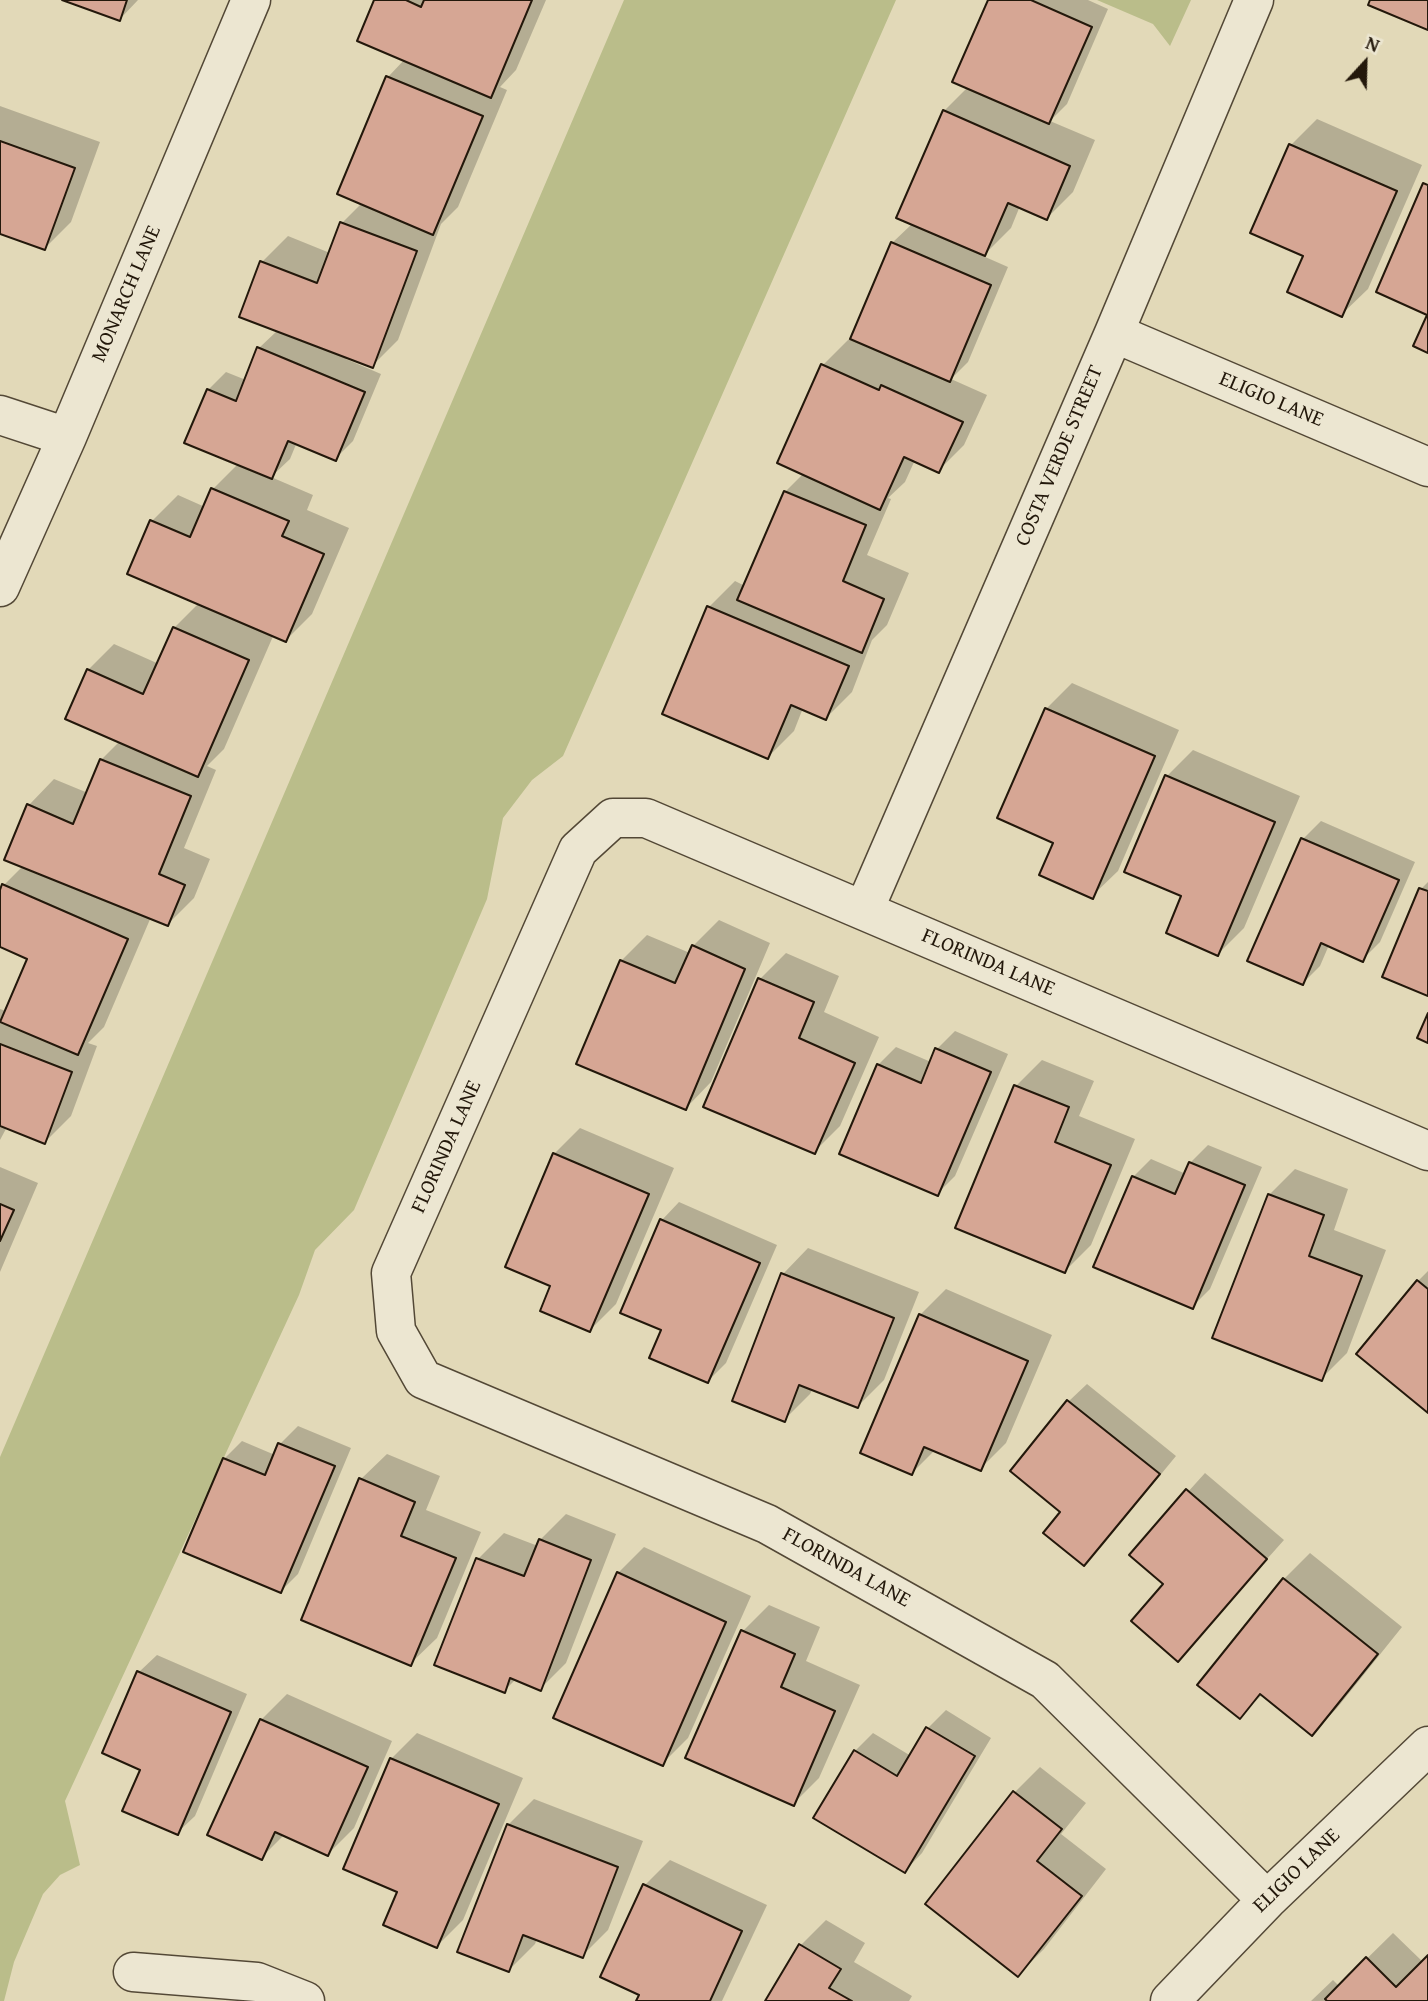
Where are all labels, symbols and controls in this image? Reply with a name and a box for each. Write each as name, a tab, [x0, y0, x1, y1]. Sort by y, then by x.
north arrow	[1330, 28, 1400, 98]
text: N	[1362, 28, 1384, 59]
street label: MONARCH LANE	[87, 222, 167, 366]
street label: COSTA VERDE STREET	[1011, 362, 1109, 550]
street label: ELIGIO LANE	[1215, 367, 1327, 433]
street label: FLORINDA LANE	[918, 924, 1058, 1002]
street label: FLORINDA LANE	[407, 1077, 487, 1217]
street label: FLORINDA LANE	[778, 1522, 914, 1614]
street label: ELIGIO LANE	[1248, 1823, 1346, 1919]

